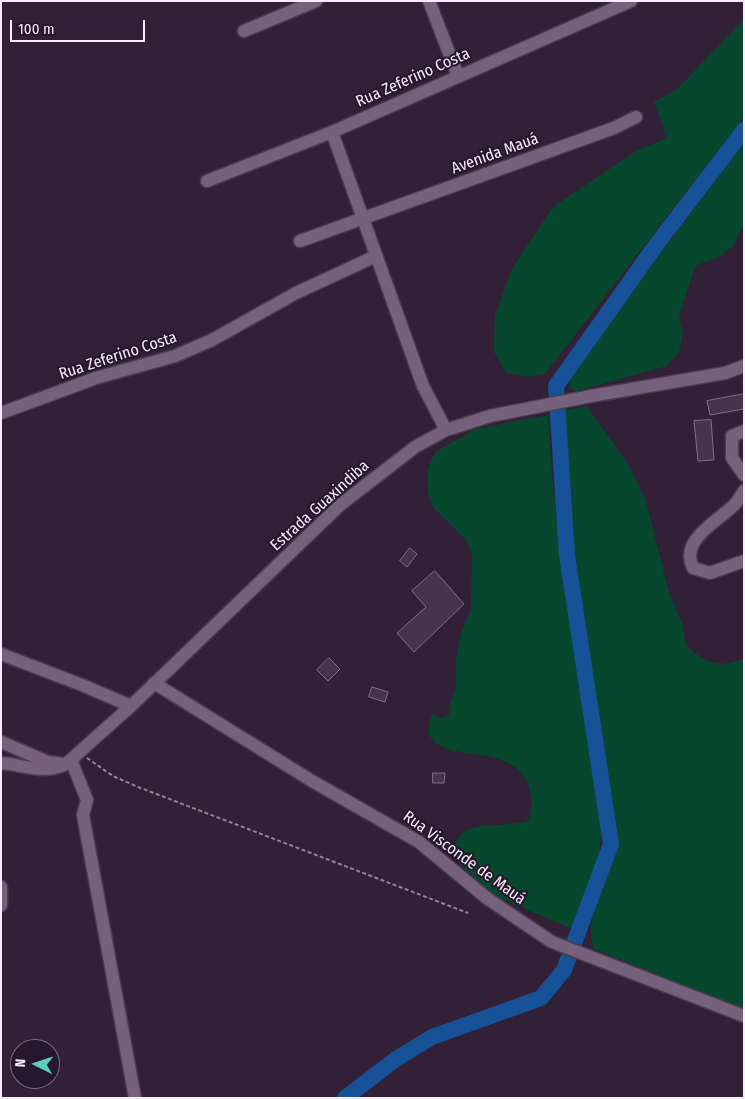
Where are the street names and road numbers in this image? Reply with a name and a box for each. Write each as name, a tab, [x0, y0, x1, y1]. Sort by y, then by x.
street label: Rua Zeferino Costa	[353, 44, 473, 112]
street label: Avenida Mauá	[449, 129, 541, 179]
street label: Rua Zeferino Costa	[57, 328, 179, 384]
street label: Estrada Guaxindiba	[267, 457, 373, 555]
street label: Rua Visconde de Mauá	[399, 807, 529, 909]

